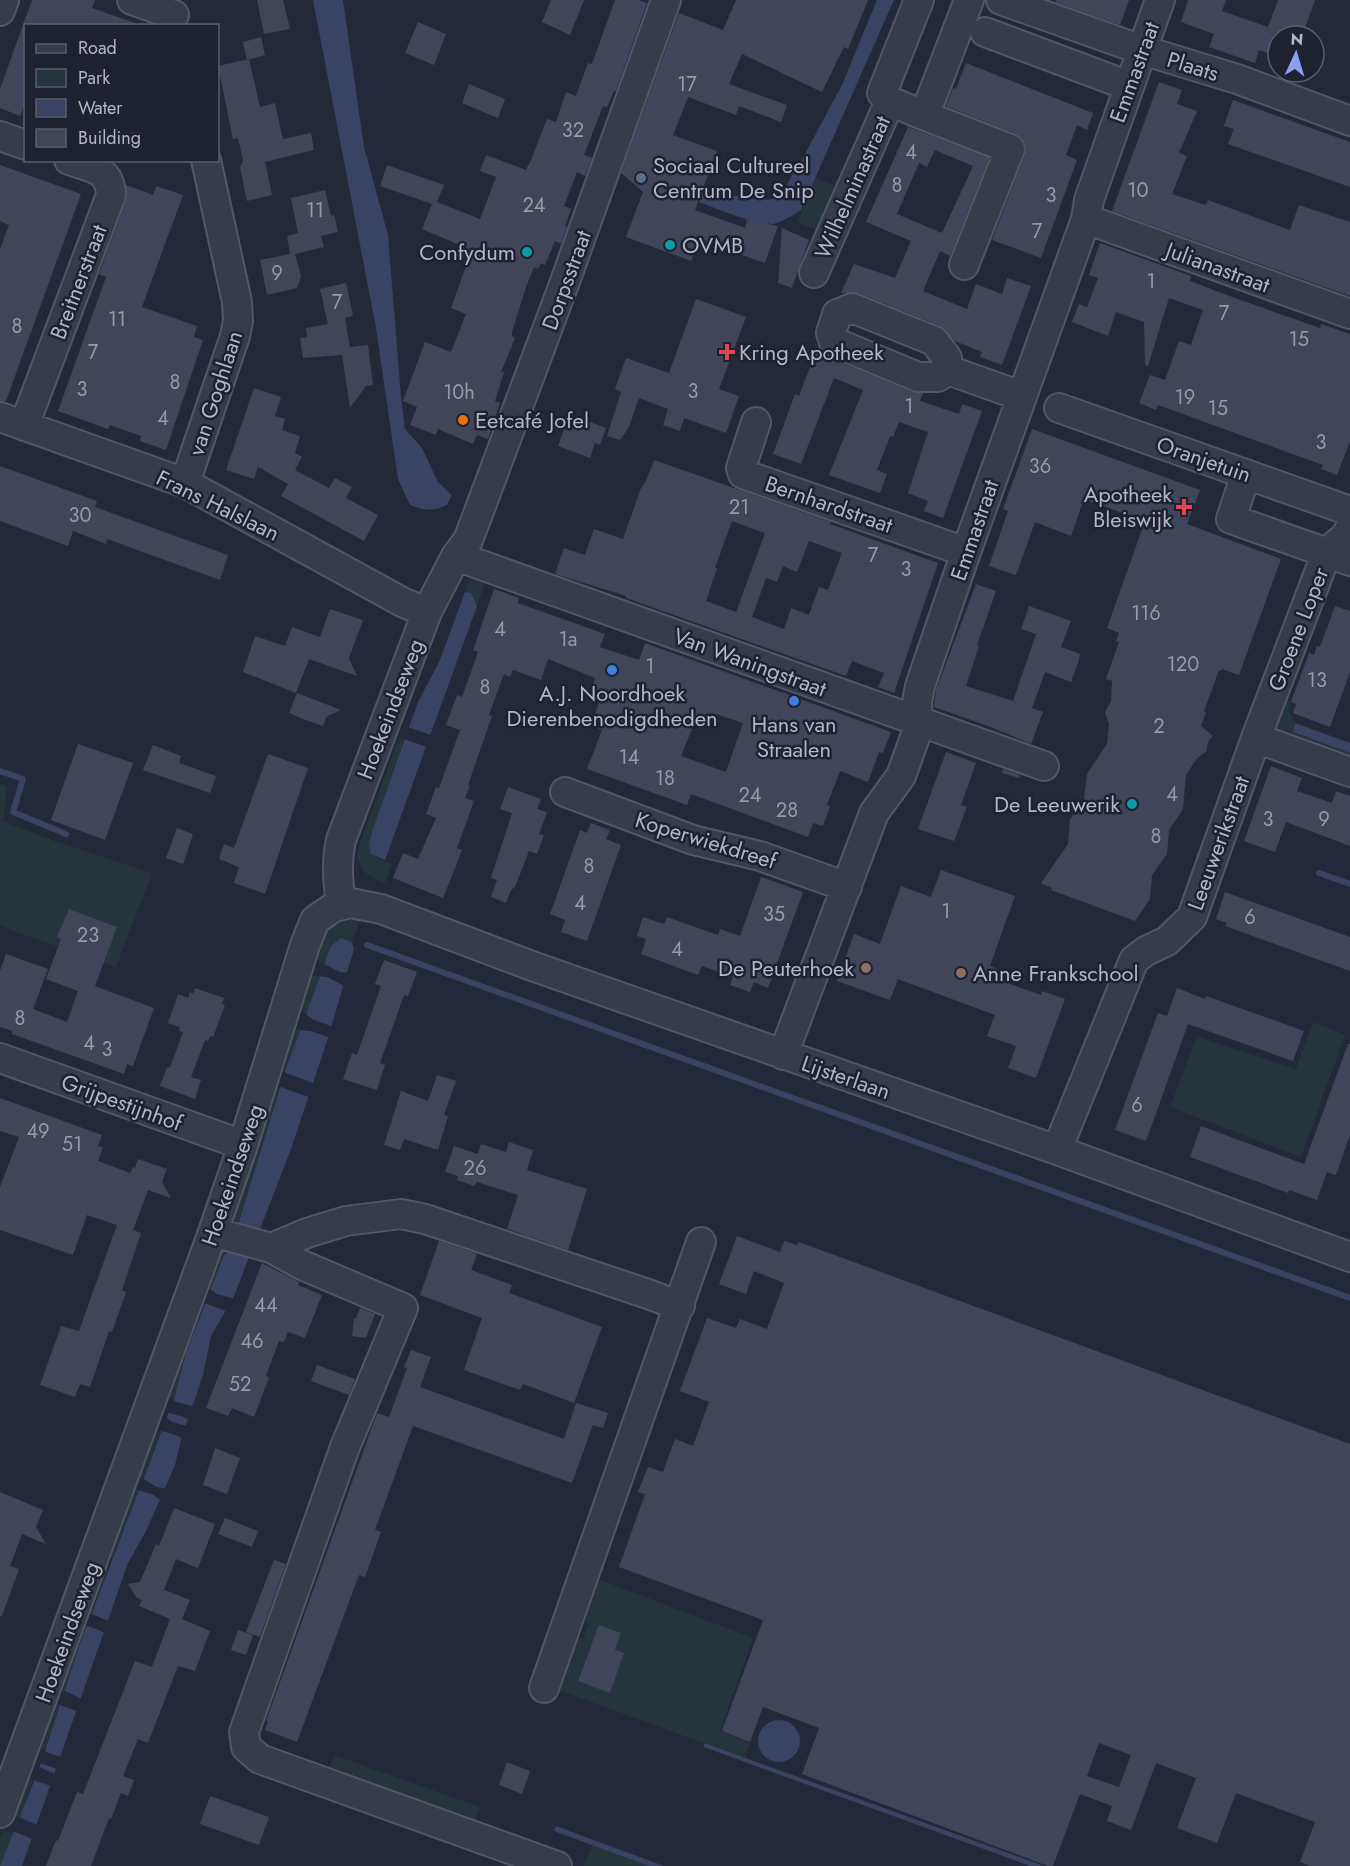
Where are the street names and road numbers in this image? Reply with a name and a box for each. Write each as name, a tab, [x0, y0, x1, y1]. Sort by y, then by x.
street label: Emmastraat	[1101, 16, 1167, 127]
street label: Plaats	[1163, 43, 1223, 89]
street label: Wilhelminastraat	[806, 110, 898, 264]
street label: Breitnerstraat	[41, 219, 115, 344]
street label: Dorpsstraat	[533, 225, 599, 334]
street label: Julianastraat	[1159, 232, 1275, 301]
street label: van Goghlaan	[180, 327, 250, 459]
street label: Oranjetuin	[1152, 428, 1256, 490]
street label: Frans Halslaan	[151, 461, 285, 549]
street label: Bernhardstraat	[761, 467, 898, 541]
street label: Emmastraat	[942, 474, 1006, 585]
street label: Groene Loper	[1260, 562, 1336, 696]
street label: Van Waningstraat	[669, 619, 832, 705]
street label: Hoekeindseweg	[349, 634, 431, 784]
street label: Leeuwerikstraat	[1179, 771, 1257, 915]
street label: Koperwiekdreef	[631, 803, 781, 877]
street label: Lijsterlaan	[797, 1047, 895, 1107]
street label: Grijpestijnhof	[57, 1065, 188, 1139]
street label: Hoekeindseweg	[193, 1100, 271, 1250]
street label: Hoekeindseweg	[27, 1557, 107, 1707]

